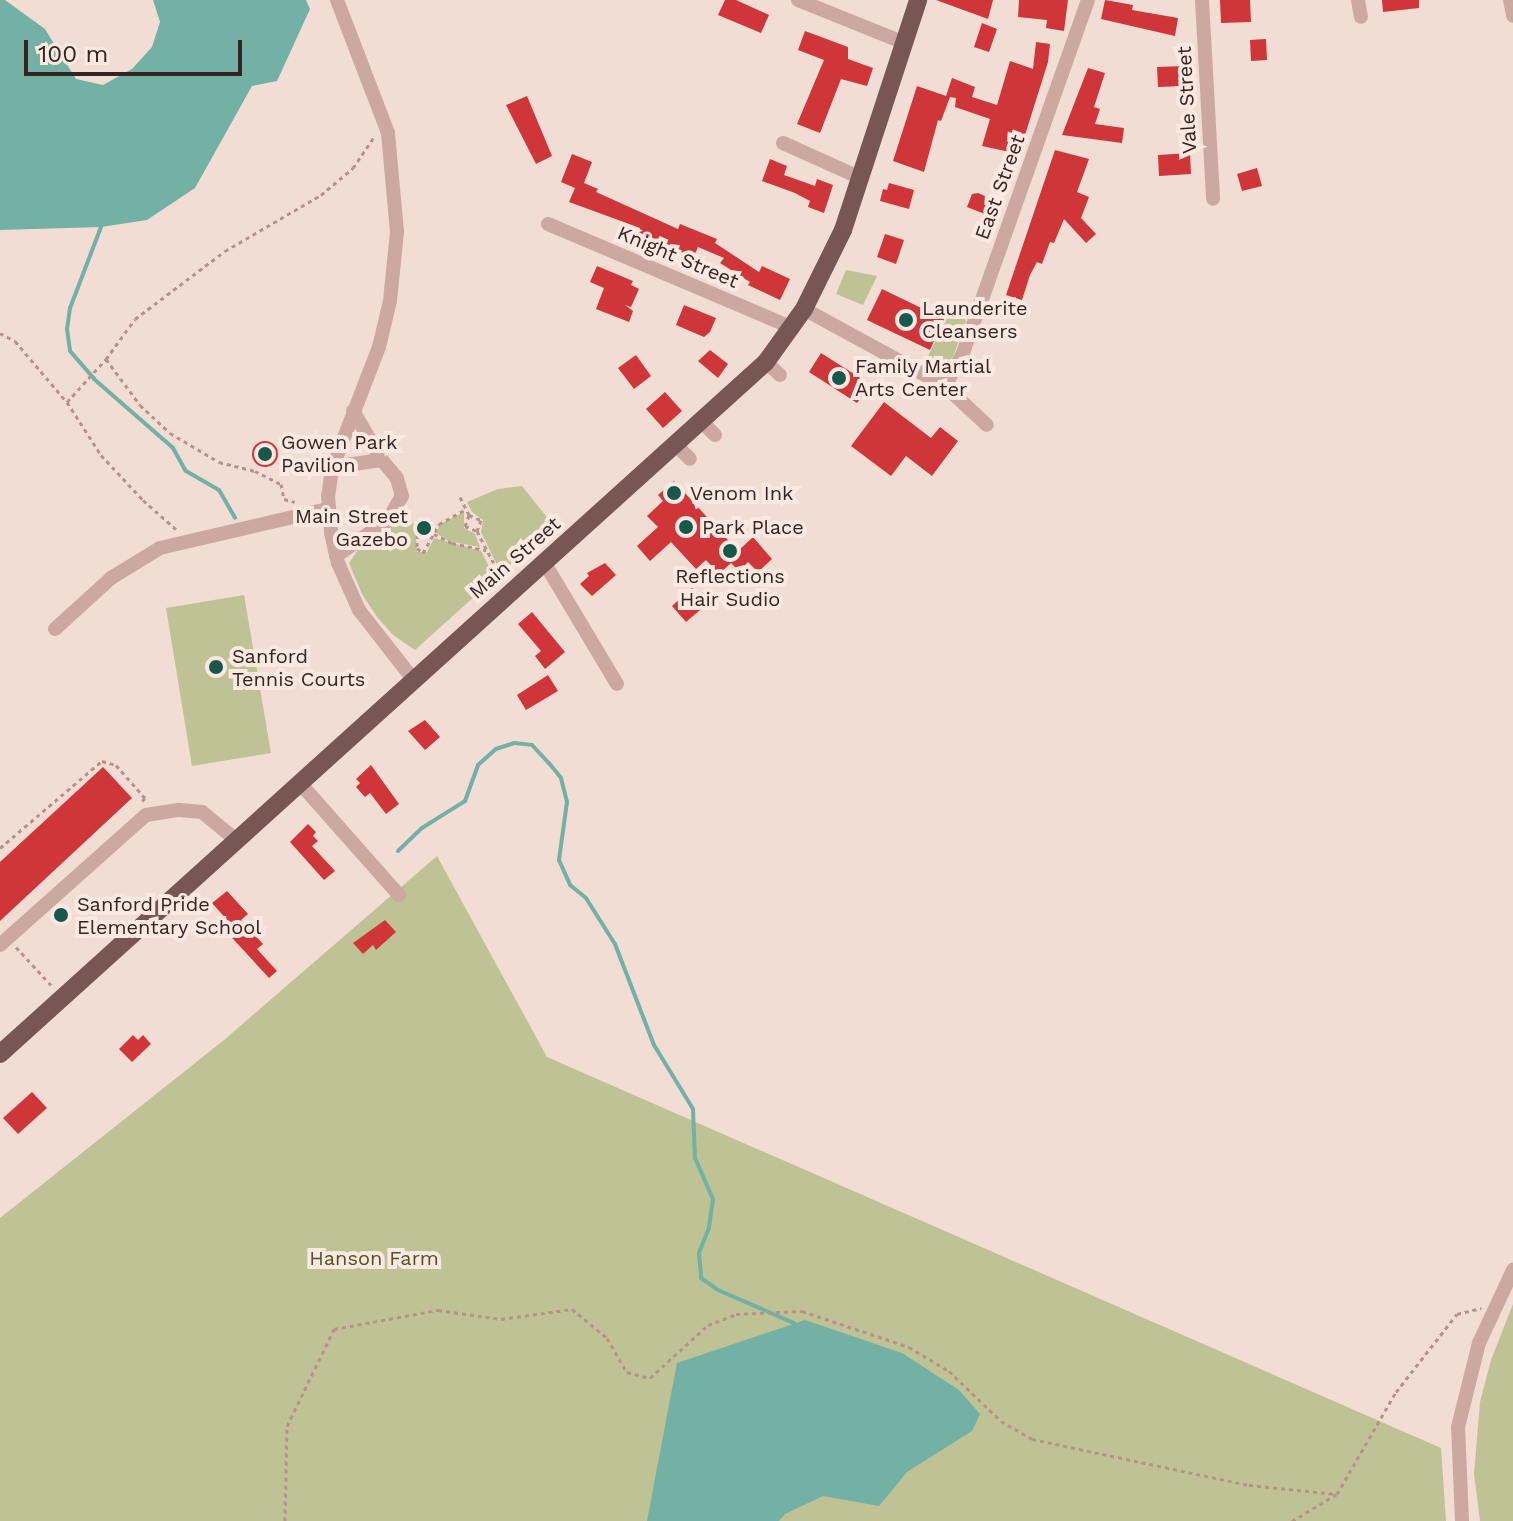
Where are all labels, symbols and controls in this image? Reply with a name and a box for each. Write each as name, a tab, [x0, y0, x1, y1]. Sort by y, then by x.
scale bar	[28, 24, 246, 74]
text: 100 m	[38, 40, 108, 68]
street label: Vale Street	[1172, 46, 1202, 154]
street label: East Street	[970, 131, 1030, 243]
street label: Knight Street	[614, 221, 742, 293]
place label: Launderite Cleansers	[922, 296, 1027, 343]
marker: Launderite Cleansers	[897, 311, 915, 329]
place label: Family Martial Arts Center	[855, 354, 992, 401]
marker: Family Martial Arts Center	[830, 369, 848, 387]
place label: Gowen Park Pavilion	[281, 430, 397, 477]
marker: Gowen Park Pavilion	[256, 445, 274, 463]
place label: Venom Ink	[690, 481, 793, 505]
marker: Venom Ink	[665, 484, 683, 502]
place label: Main Street Gazebo	[295, 504, 408, 551]
street label: Main Street	[464, 512, 566, 604]
place label: Park Place	[702, 515, 804, 539]
marker: Park Place	[677, 518, 695, 536]
marker: Main Street Gazebo	[415, 519, 433, 537]
marker: Reflections Hair Sudio	[721, 542, 739, 560]
place label: Reflections Hair Sudio	[675, 564, 785, 611]
place label: Sanford Tennis Courts	[232, 644, 365, 691]
marker: Sanford Tennis Courts	[207, 658, 225, 676]
place label: Sanford Pride Elementary School	[77, 892, 262, 939]
marker: Sanford Pride Elementary School	[52, 906, 70, 924]
park label: Hanson Farm	[309, 1246, 439, 1270]

